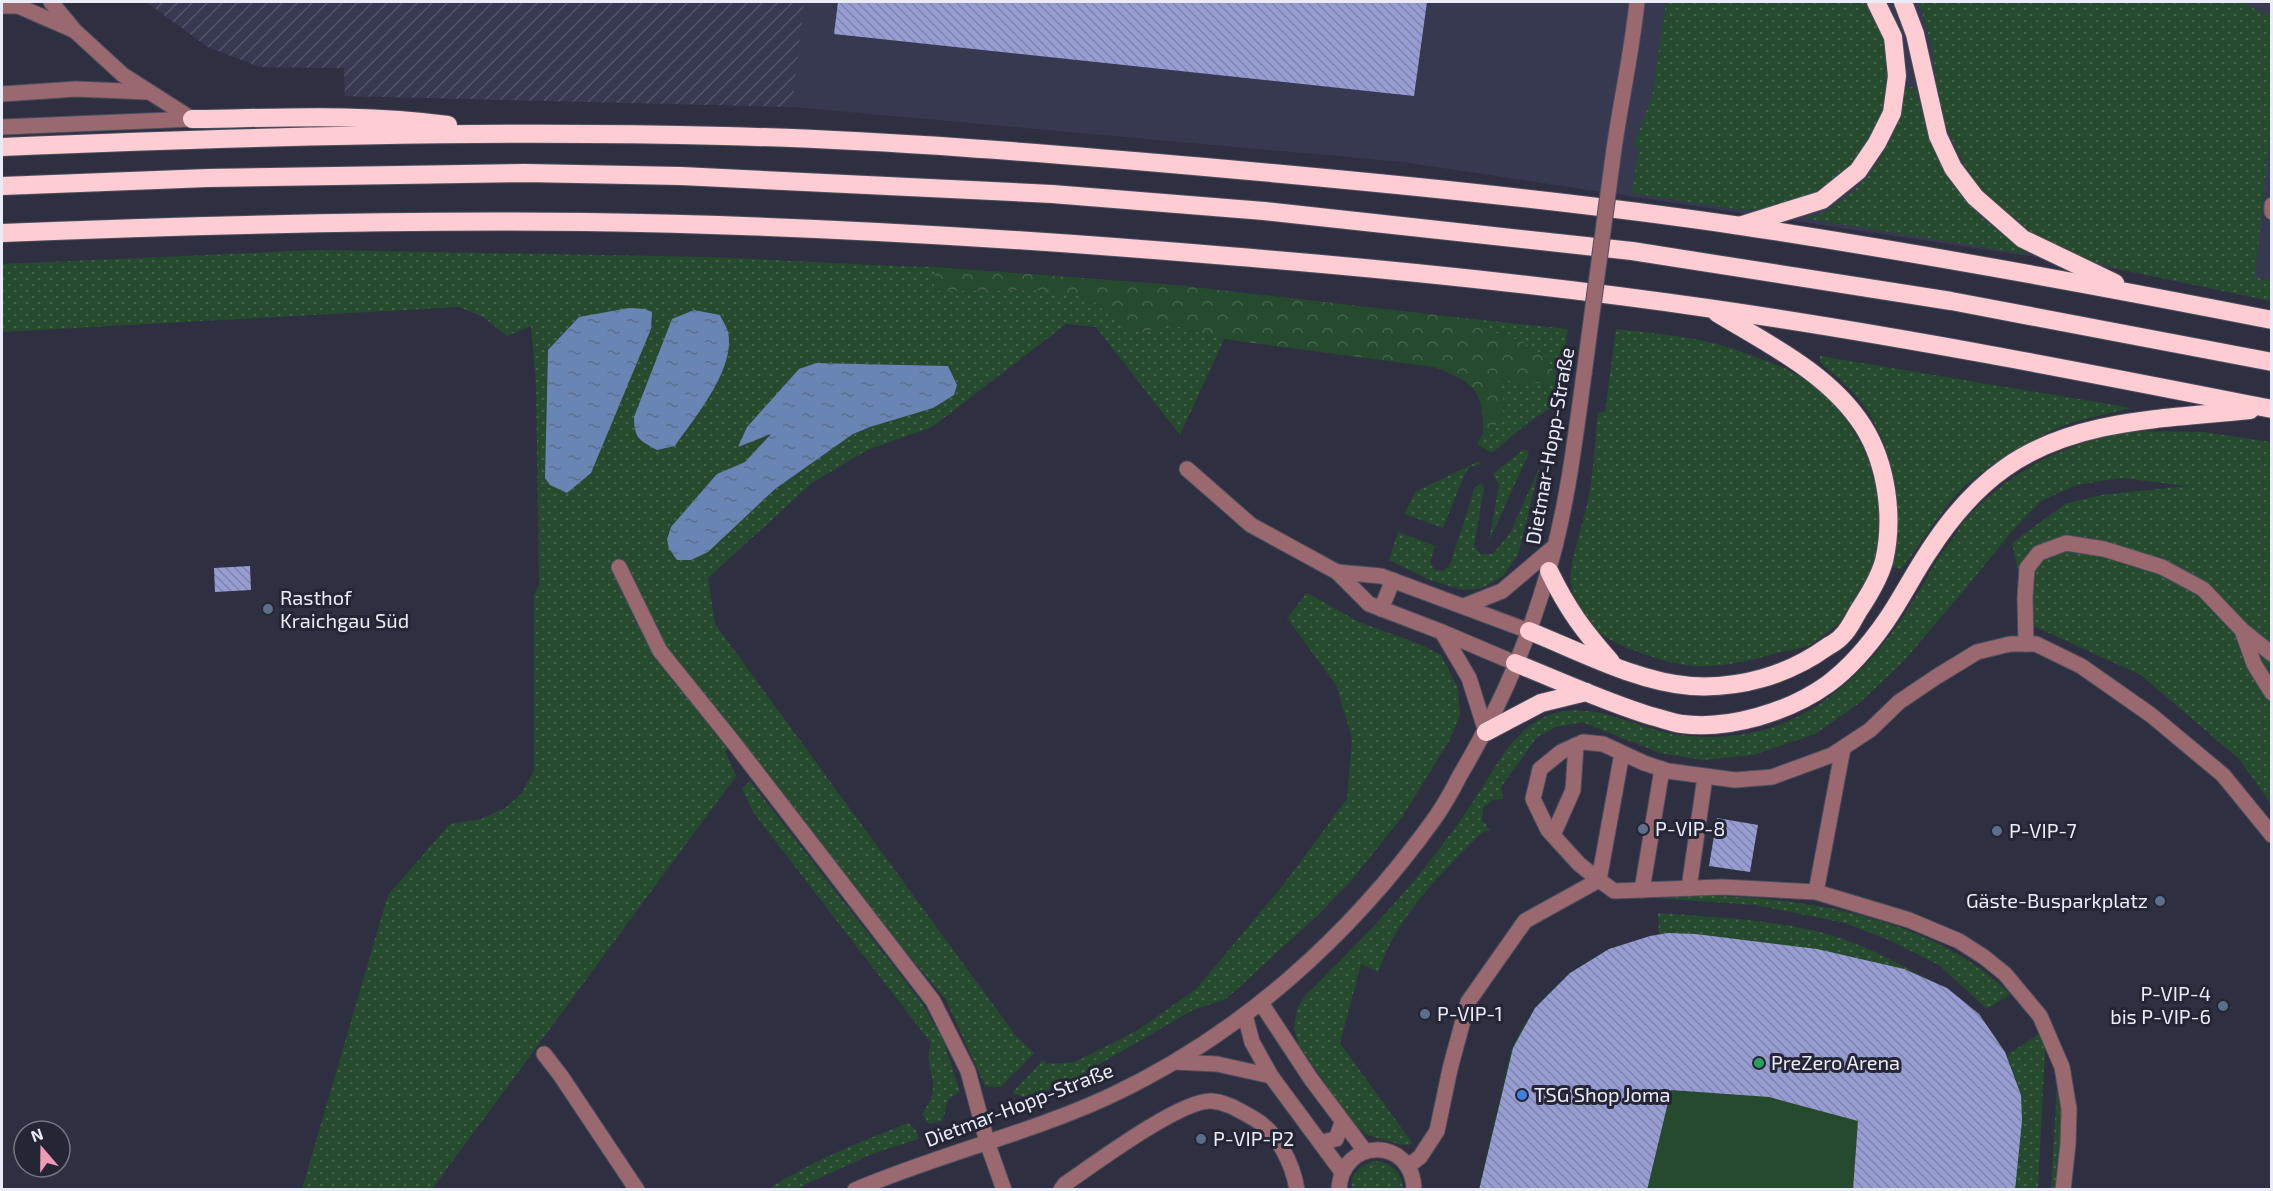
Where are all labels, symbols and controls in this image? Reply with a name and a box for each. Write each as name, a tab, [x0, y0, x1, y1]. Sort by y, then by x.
street label: Dietmar-Hopp-Straße	[1520, 345, 1578, 546]
place label: Rasthof Kraichgau Süd	[280, 585, 409, 632]
marker: Rasthof Kraichgau Süd	[261, 602, 275, 616]
place label: P-VIP-8	[1655, 816, 1725, 840]
place label: P-VIP-7	[2009, 818, 2077, 842]
marker: P-VIP-8	[1636, 822, 1650, 836]
marker: P-VIP-7	[1990, 824, 2004, 838]
place label: Gäste-Busparkplatz	[1966, 888, 2148, 912]
marker: Gäste-Busparkplatz	[2153, 894, 2167, 908]
place label: P-VIP-4 bis P-VIP-6	[2110, 981, 2211, 1028]
marker: P-VIP-4 bis P-VIP-6	[2216, 999, 2230, 1013]
place label: P-VIP-1	[1437, 1001, 1503, 1025]
marker: P-VIP-1	[1418, 1007, 1432, 1021]
place label: PreZero Arena	[1771, 1050, 1900, 1074]
marker: PreZero Arena	[1752, 1056, 1766, 1070]
street label: Dietmar-Hopp-Straße	[921, 1057, 1116, 1151]
place label: TSG Shop Joma	[1534, 1082, 1670, 1106]
marker: TSG Shop Joma	[1515, 1088, 1529, 1102]
north arrow	[12, 1119, 72, 1179]
text: N	[28, 1124, 45, 1145]
place label: P-VIP-P2	[1213, 1126, 1294, 1150]
marker: P-VIP-P2	[1194, 1132, 1208, 1146]

